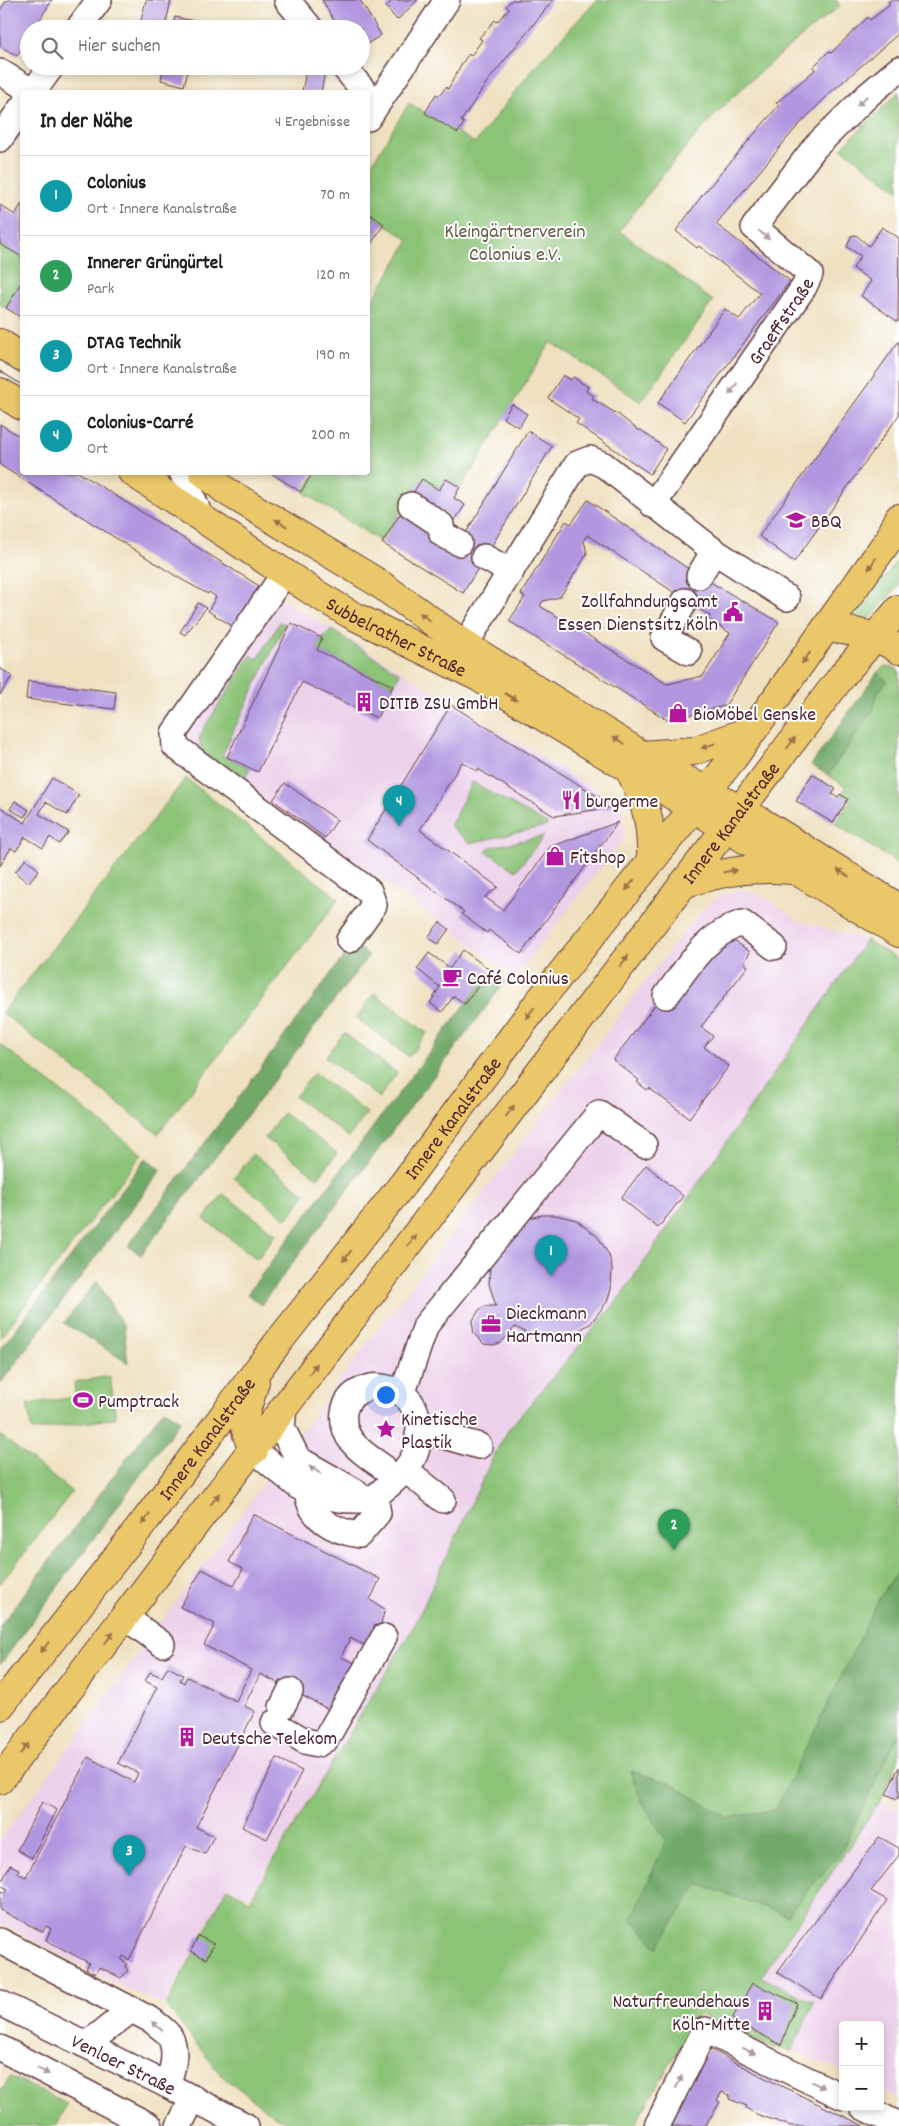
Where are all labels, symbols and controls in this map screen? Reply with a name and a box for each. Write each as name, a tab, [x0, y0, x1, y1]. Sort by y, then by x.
search box	[20, 20, 370, 75]
icon: search	[38, 34, 66, 62]
text: Hier suchen	[78, 34, 161, 61]
one-way arrow	[856, 94, 868, 106]
text: In der Nähe	[40, 108, 132, 138]
text: 4 Ergebnisse	[275, 111, 350, 134]
text: Colonius	[87, 171, 146, 198]
text: 1	[54, 184, 58, 207]
text: 70 m	[320, 184, 350, 207]
text: Ort · Innere Kanalstraße	[87, 198, 237, 221]
park label: Kleingärtnerverein Colonius e.V.	[445, 219, 585, 270]
one-way arrow	[758, 230, 771, 241]
text: Innerer Grüngürtel	[87, 251, 223, 278]
text: 2	[53, 264, 60, 287]
text: 120 m	[316, 264, 350, 287]
street label: Graeffstraße	[743, 274, 823, 372]
text: Park	[87, 278, 114, 301]
text: DTAG Technik	[87, 331, 181, 358]
text: 3	[52, 344, 60, 367]
text: 190 m	[316, 344, 350, 367]
text: Ort · Innere Kanalstraße	[87, 358, 237, 381]
one-way arrow	[728, 382, 738, 396]
text: Colonius-Carré	[87, 411, 193, 438]
text: 4	[53, 424, 59, 447]
text: 200 m	[311, 424, 350, 447]
text: Ort	[87, 438, 108, 461]
school or university icon: BBQ	[785, 509, 807, 531]
place label: BBQ	[811, 509, 842, 537]
one-way arrow	[274, 519, 287, 528]
one-way arrow	[867, 557, 877, 570]
place label: Zollfahndungsamt Essen Dienstsitz Köln	[558, 589, 718, 640]
street label: Subbelrather Straße	[320, 592, 471, 686]
public building icon: Zollfahndungsamt Essen Dienstsitz Köln	[722, 601, 744, 623]
one-way arrow	[418, 612, 432, 622]
one-way arrow	[800, 651, 811, 664]
building icon: DITIB ZSU GmbH	[353, 691, 375, 713]
place label: DITIB ZSU GmbH	[379, 691, 498, 719]
one-way arrow	[504, 693, 518, 702]
shop icon: BioMöbel Genske	[667, 702, 689, 724]
place label: BioMöbel Genske	[693, 702, 816, 730]
one-way arrow	[612, 736, 625, 745]
one-way arrow	[786, 737, 797, 750]
one-way arrow	[700, 742, 715, 750]
street label: Innere Kanalstraße	[677, 757, 788, 892]
pin: 4	[383, 785, 415, 826]
restaurant icon: burgerme	[560, 789, 582, 811]
place label: burgerme	[586, 789, 658, 817]
shop icon: Fitshop	[544, 845, 566, 867]
place label: Fitshop	[570, 845, 626, 873]
one-way arrow	[722, 867, 738, 875]
one-way arrow	[836, 868, 850, 877]
one-way arrow	[624, 878, 635, 891]
one-way arrow	[619, 955, 630, 968]
cafe icon: Café Colonius	[441, 966, 463, 988]
place label: Café Colonius	[467, 966, 569, 994]
one-way arrow	[524, 1006, 535, 1019]
street label: Innere Kanalstraße	[399, 1052, 510, 1187]
one-way arrow	[505, 1105, 516, 1118]
one-way arrow	[406, 1234, 417, 1247]
pin: 1	[535, 1235, 567, 1276]
one-way arrow	[341, 1249, 352, 1262]
place label: Dieckmann Hartmann	[506, 1301, 587, 1352]
office icon: Dieckmann Hartmann	[480, 1313, 502, 1335]
one-way arrow	[308, 1363, 318, 1376]
street label: Innere Kanalstraße	[154, 1373, 264, 1508]
your location	[373, 1382, 399, 1408]
sports icon: Pumptrack	[72, 1389, 94, 1411]
place label: Pumptrack	[98, 1389, 179, 1417]
place label: Kinetische Plastik	[401, 1407, 478, 1458]
place icon: Kinetische Plastik	[375, 1418, 397, 1440]
one-way arrow	[308, 1465, 322, 1475]
one-way arrow	[210, 1492, 220, 1506]
pin: 2	[658, 1509, 690, 1550]
one-way arrow	[141, 1512, 151, 1526]
one-way arrow	[104, 1631, 114, 1645]
one-way arrow	[40, 1640, 51, 1653]
building icon: Deutsche Telekom	[176, 1726, 198, 1748]
place label: Deutsche Telekom	[202, 1726, 337, 1754]
one-way arrow	[18, 1743, 29, 1756]
pin: 3	[113, 1835, 145, 1876]
place label: Naturfreundehaus Köln-Mitte	[612, 1989, 750, 2040]
building icon: Naturfreundehaus Köln-Mitte	[754, 2000, 776, 2022]
one-way arrow	[151, 2020, 164, 2031]
map controls	[839, 2021, 884, 2111]
button: +	[839, 2021, 884, 2066]
street label: Venloer Straße	[65, 2029, 180, 2104]
one-way arrow	[742, 2047, 756, 2055]
button: −	[839, 2066, 884, 2111]
one-way arrow	[36, 2067, 51, 2075]
one-way arrow	[675, 2075, 683, 2090]
one-way arrow	[811, 2081, 826, 2090]

